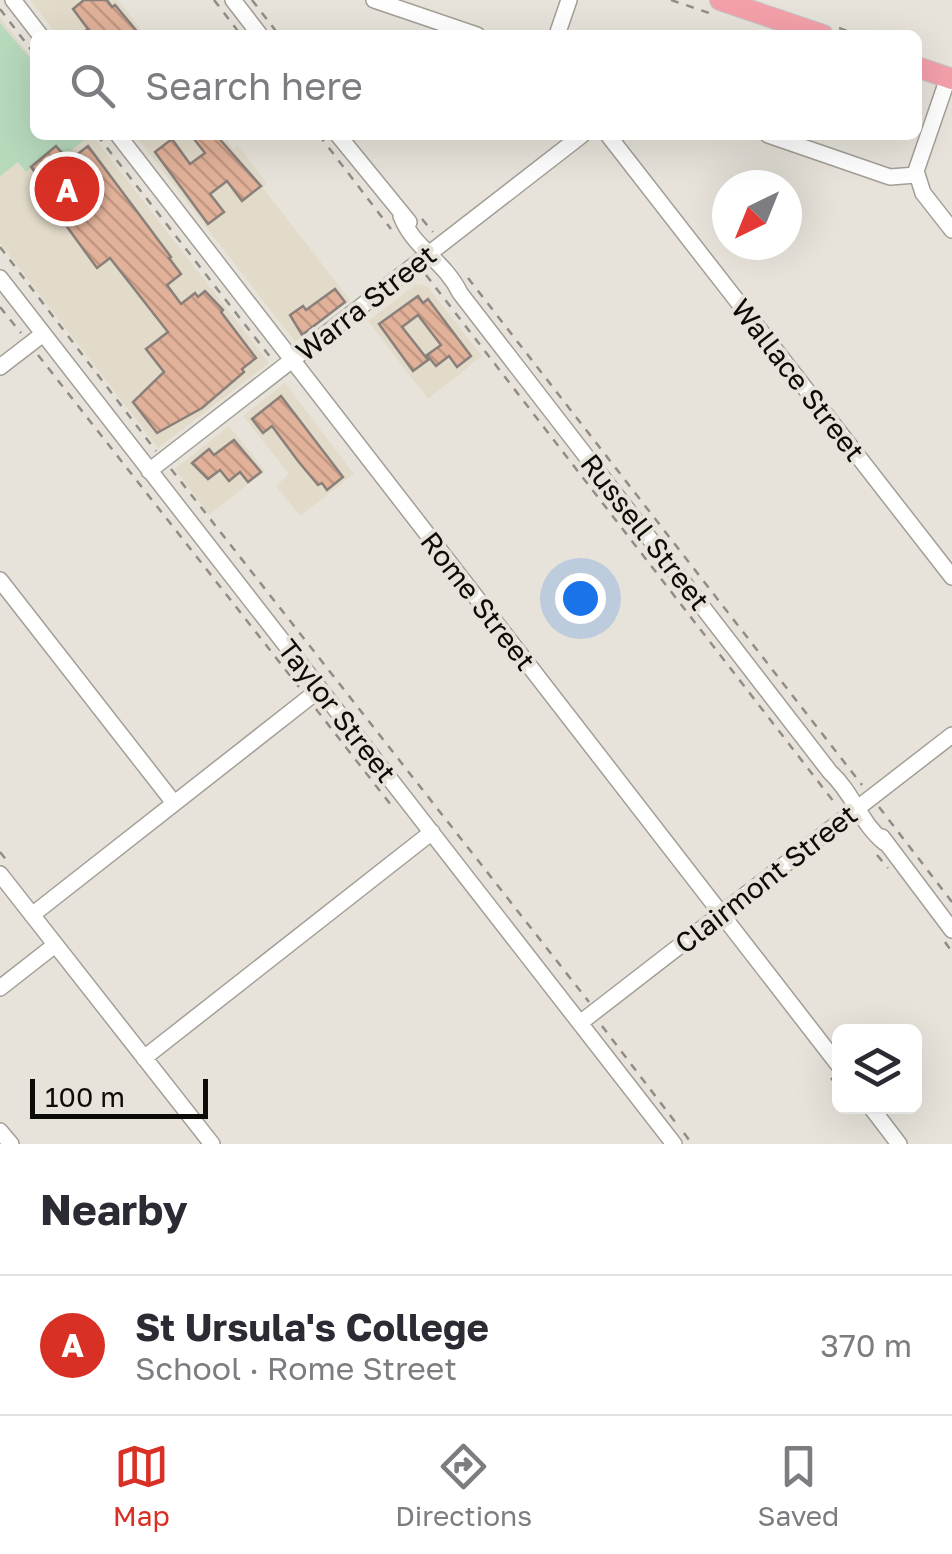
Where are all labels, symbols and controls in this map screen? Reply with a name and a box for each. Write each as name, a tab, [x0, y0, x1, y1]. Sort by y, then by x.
search box	[30, 30, 922, 140]
icon: search	[65, 58, 120, 113]
text: Search here	[145, 63, 363, 108]
pin: A	[34, 152, 100, 226]
north arrow	[712, 170, 802, 260]
street label: Warra Street	[289, 238, 442, 368]
street label: Wallace Street	[725, 292, 872, 467]
street label: Russell Street	[574, 447, 717, 616]
street label: Rome Street	[414, 525, 543, 676]
your location	[555, 573, 606, 624]
street label: Taylor Street	[271, 633, 403, 789]
street label: Clairmont Street	[668, 797, 863, 960]
map controls	[832, 1024, 922, 1114]
button: layers	[832, 1024, 922, 1114]
scale bar	[30, 1074, 208, 1118]
text: 100 m	[45, 1080, 125, 1113]
text: Nearby	[40, 1184, 188, 1234]
text: St Ursula's College	[135, 1304, 489, 1349]
text: A	[61, 1326, 84, 1364]
text: 370 m	[820, 1326, 912, 1364]
text: School · Rome Street	[135, 1349, 457, 1387]
tab: Map	[113, 1439, 170, 1532]
tab: Directions	[395, 1439, 532, 1532]
tab: Saved	[757, 1439, 839, 1532]

